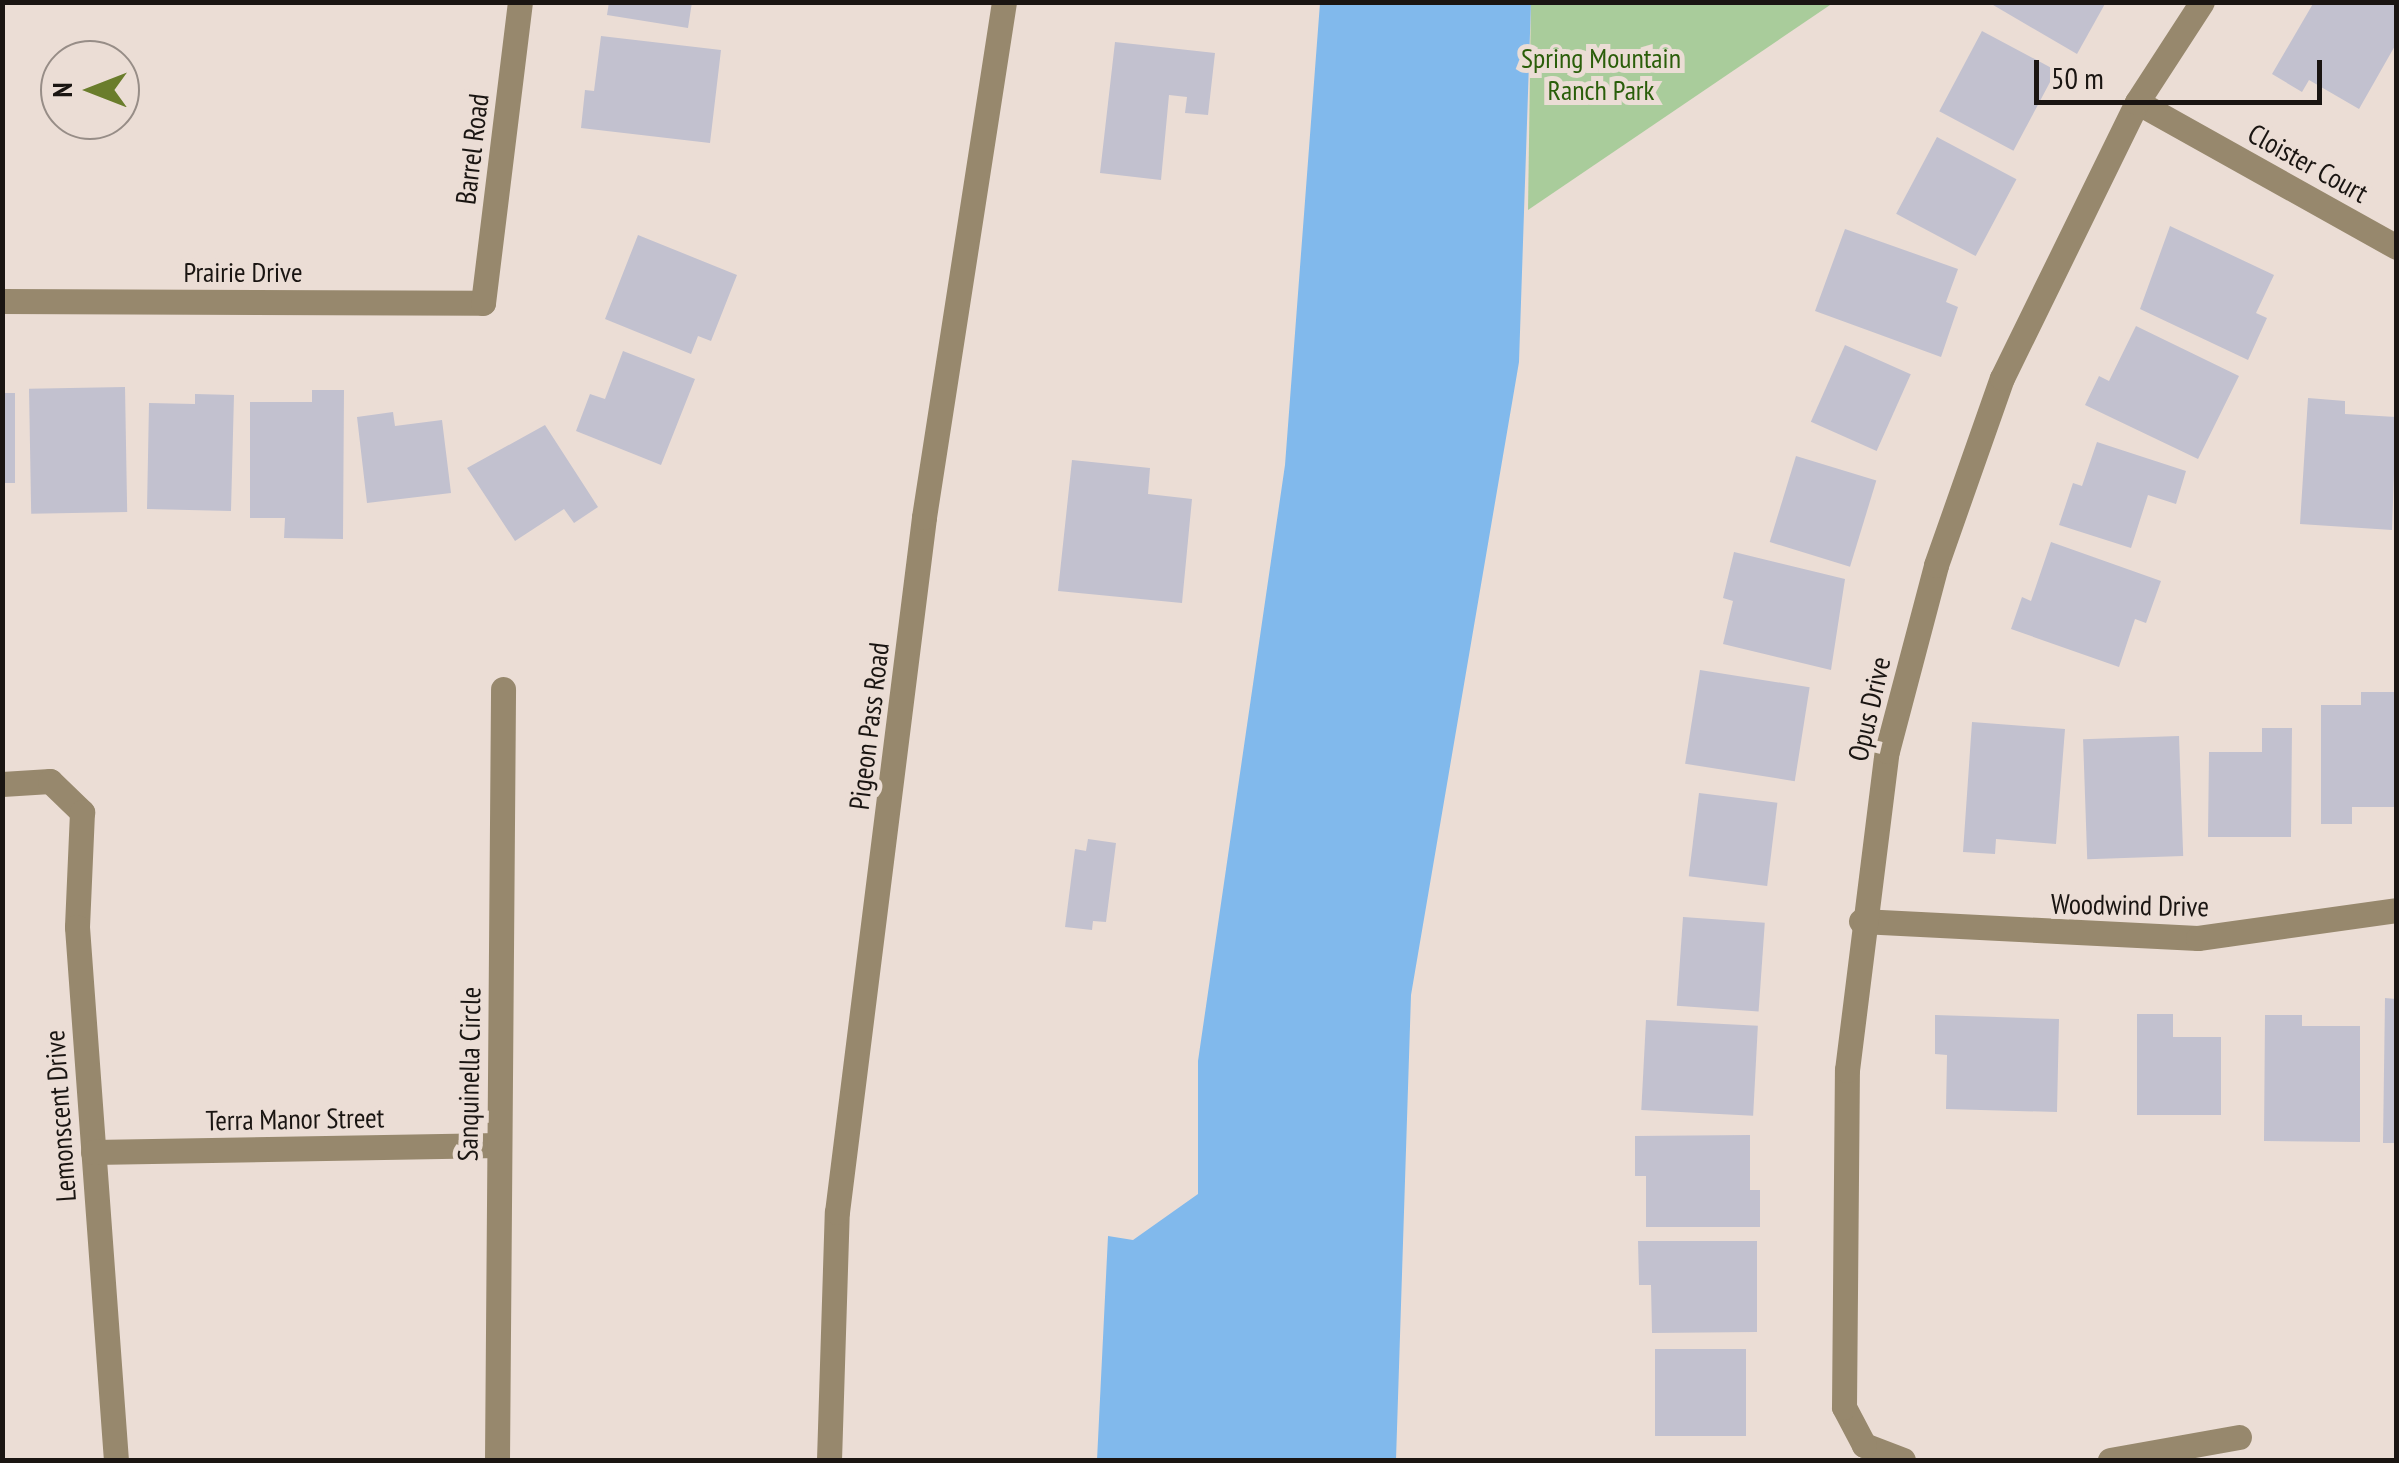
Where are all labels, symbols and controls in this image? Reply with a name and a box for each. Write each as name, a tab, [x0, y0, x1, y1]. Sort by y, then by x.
north arrow	[40, 40, 140, 140]
scale bar	[2039, 40, 2326, 102]
park label: Spring Mountain Ranch Park	[1521, 41, 1681, 107]
text: 50 m	[2051, 58, 2104, 97]
text: N	[43, 82, 80, 98]
street label: Barrel Road	[449, 92, 495, 206]
street label: Cloister Court	[2242, 116, 2374, 210]
street label: Prairie Drive	[184, 255, 302, 289]
street label: Pigeon Pass Road	[842, 640, 896, 812]
street label: Opus Drive	[1841, 654, 1897, 764]
street label: Woodwind Drive	[2051, 887, 2209, 923]
street label: Sanquinella Circle	[451, 986, 487, 1162]
street label: Lemonscent Drive	[37, 1029, 83, 1203]
street label: Terra Manor Street	[205, 1101, 385, 1137]

